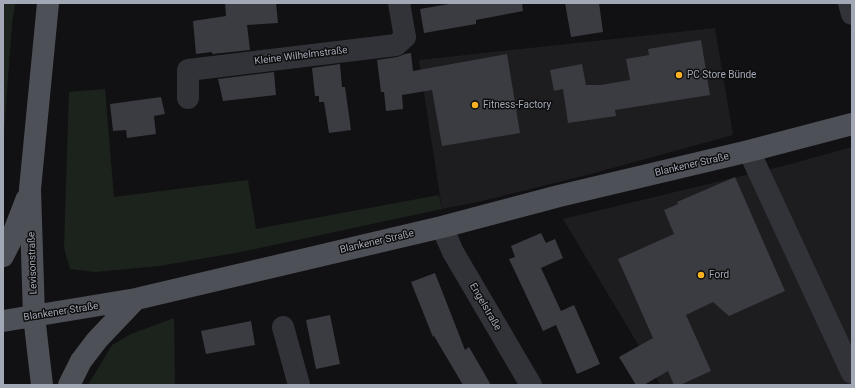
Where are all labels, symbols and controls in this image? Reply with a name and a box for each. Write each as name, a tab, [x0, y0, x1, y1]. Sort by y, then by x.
street label: Kleine Wilhelmstraße	[254, 44, 348, 68]
place label: PC Store Bünde	[687, 69, 756, 81]
marker: PC Store Bünde	[674, 70, 684, 80]
place label: Fitness-Factory	[483, 99, 551, 111]
marker: Fitness-Factory	[470, 100, 480, 110]
street label: Blankener Straße	[654, 151, 730, 179]
street label: Blankener Straße	[339, 228, 415, 256]
street label: Levisonstraße	[26, 232, 40, 294]
place label: Ford	[709, 269, 729, 281]
marker: Ford	[696, 270, 706, 280]
street label: Engelstraße	[467, 281, 503, 333]
street label: Blankener Straße	[23, 300, 99, 324]

